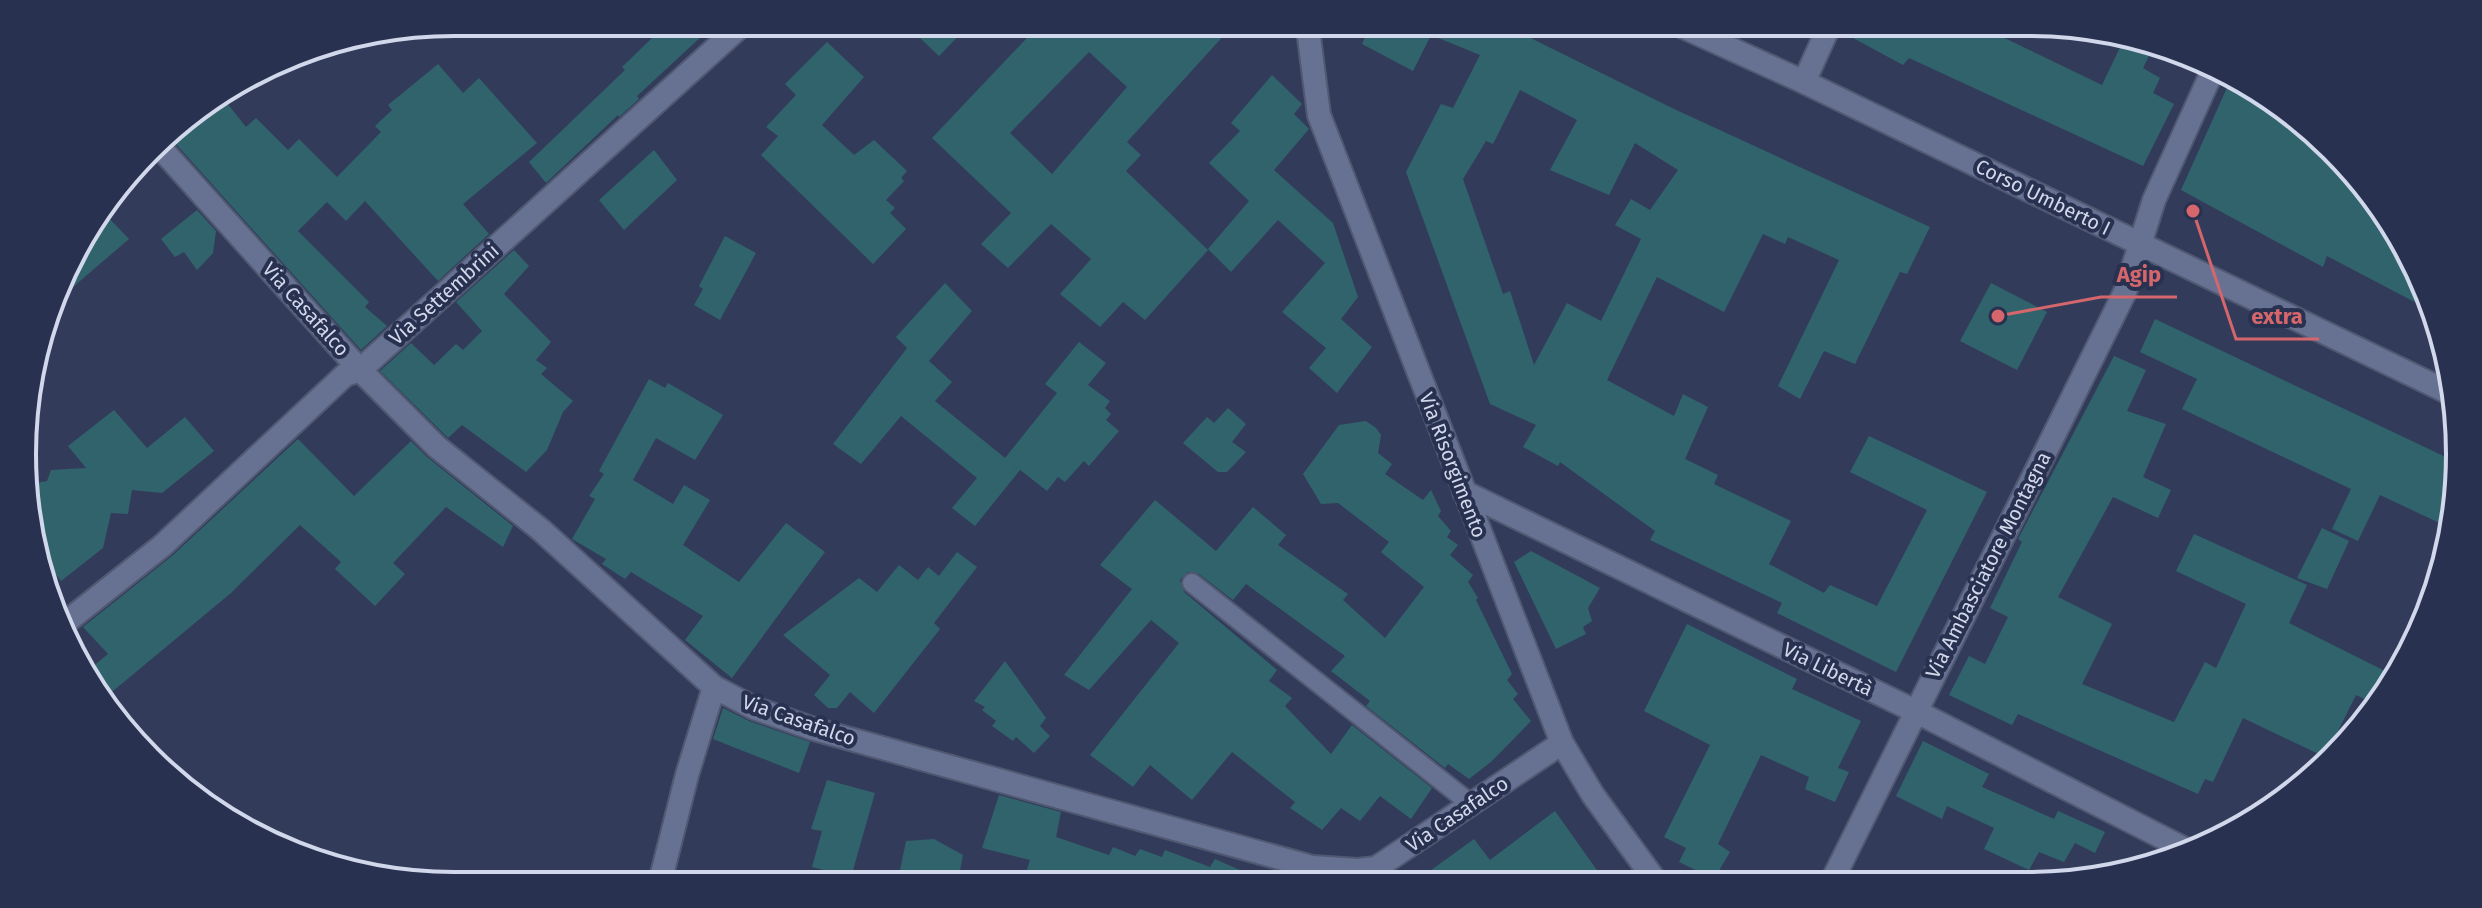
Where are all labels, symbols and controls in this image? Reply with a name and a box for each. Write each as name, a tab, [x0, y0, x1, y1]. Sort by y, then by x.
street label: Corso Umberto I	[1972, 154, 2114, 240]
street label: Via Settembrini	[384, 238, 504, 350]
callout: Agip	[2101, 251, 2177, 297]
street label: Via Casafalco	[258, 257, 354, 361]
text: Agip	[2116, 261, 2161, 288]
callout: extra	[2236, 293, 2319, 339]
text: extra	[2251, 303, 2303, 330]
street label: Via Risorgimento	[1414, 389, 1492, 541]
street label: Via Ambasciatore Montagna	[1920, 448, 2056, 682]
street label: Via Libertà	[1779, 637, 1877, 701]
street label: Via Casafalco	[739, 689, 859, 751]
street label: Via Casafalco	[1401, 771, 1513, 857]

